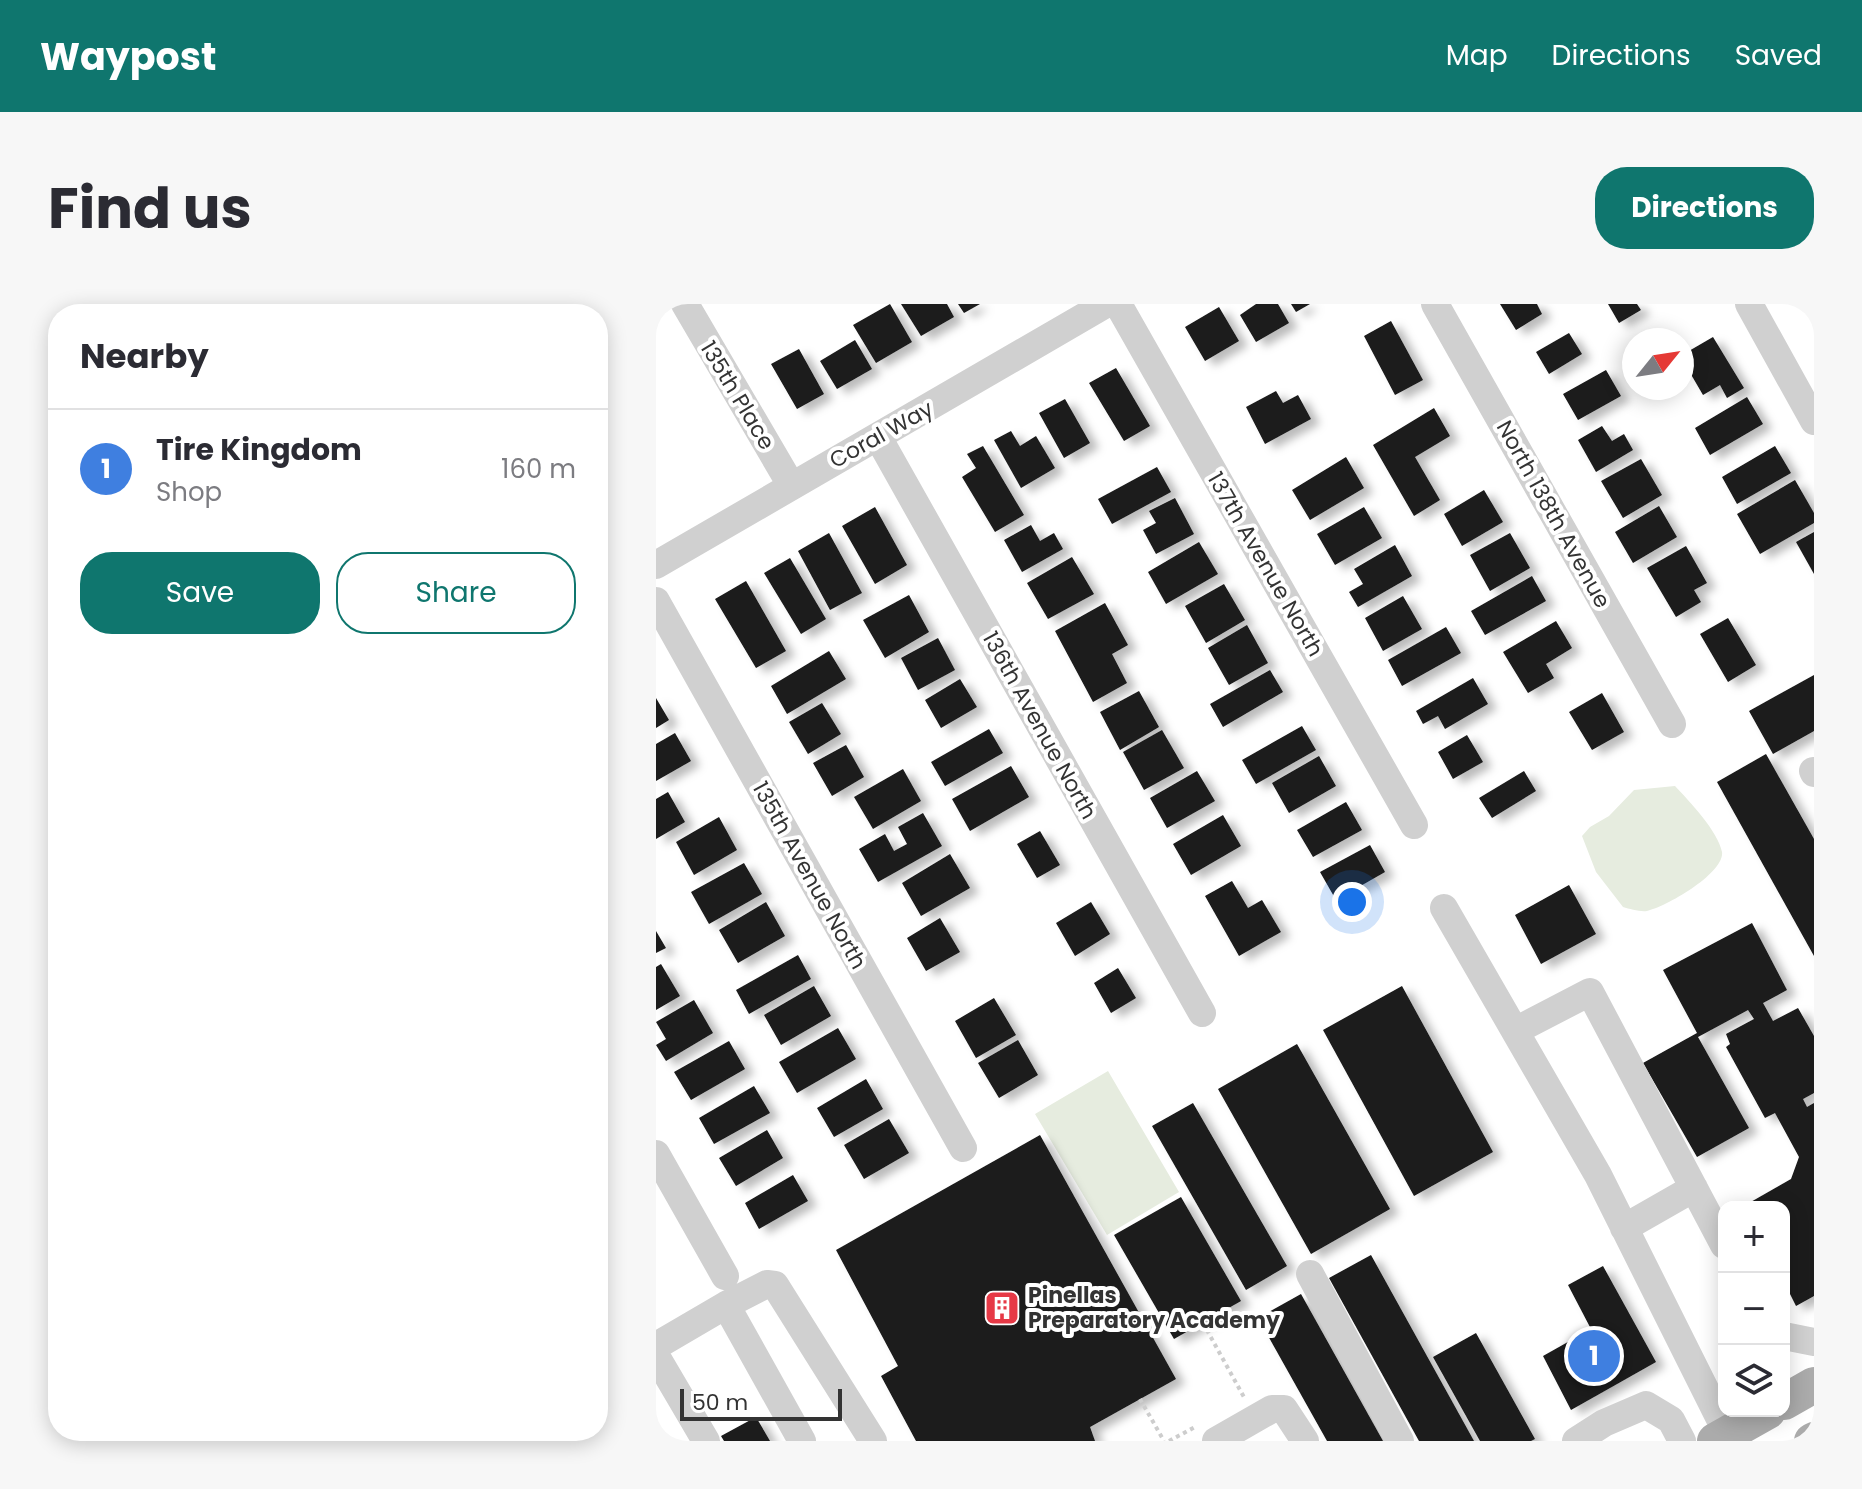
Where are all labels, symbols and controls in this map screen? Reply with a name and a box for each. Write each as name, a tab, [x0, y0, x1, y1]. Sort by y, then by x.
text: Waypost	[40, 30, 216, 83]
text: Map	[1446, 36, 1508, 75]
text: Directions	[1552, 36, 1691, 75]
text: Saved	[1735, 36, 1822, 75]
button: Directions	[1595, 167, 1814, 249]
text: Find us	[48, 169, 252, 248]
north arrow	[1622, 328, 1694, 400]
text: Nearby	[80, 332, 209, 380]
street label: 135th Place	[693, 335, 782, 455]
street label: Coral Way	[824, 393, 939, 476]
street label: North 138th Avenue	[1489, 415, 1618, 614]
text: Tire Kingdom	[156, 428, 362, 471]
text: 1	[101, 451, 111, 487]
text: 160 m	[501, 451, 576, 487]
street label: 137th Avenue North	[1200, 466, 1331, 662]
text: Shop	[156, 474, 222, 510]
button: Save	[80, 552, 320, 634]
button: Share	[336, 552, 576, 634]
street label: 136th Avenue North	[975, 626, 1104, 825]
street label: 135th Avenue North	[745, 776, 874, 975]
your location	[1332, 882, 1372, 922]
map controls	[1718, 1201, 1790, 1417]
button: +	[1718, 1201, 1790, 1273]
button: −	[1718, 1273, 1790, 1345]
place label: Pinellas Preparatory Academy	[1028, 1280, 1280, 1336]
building icon: Pinellas Preparatory Academy	[983, 1289, 1021, 1327]
pin: 1	[1568, 1326, 1620, 1386]
button: layers	[1718, 1345, 1790, 1417]
scale bar	[680, 1385, 842, 1421]
text: 50 m	[692, 1387, 748, 1418]

